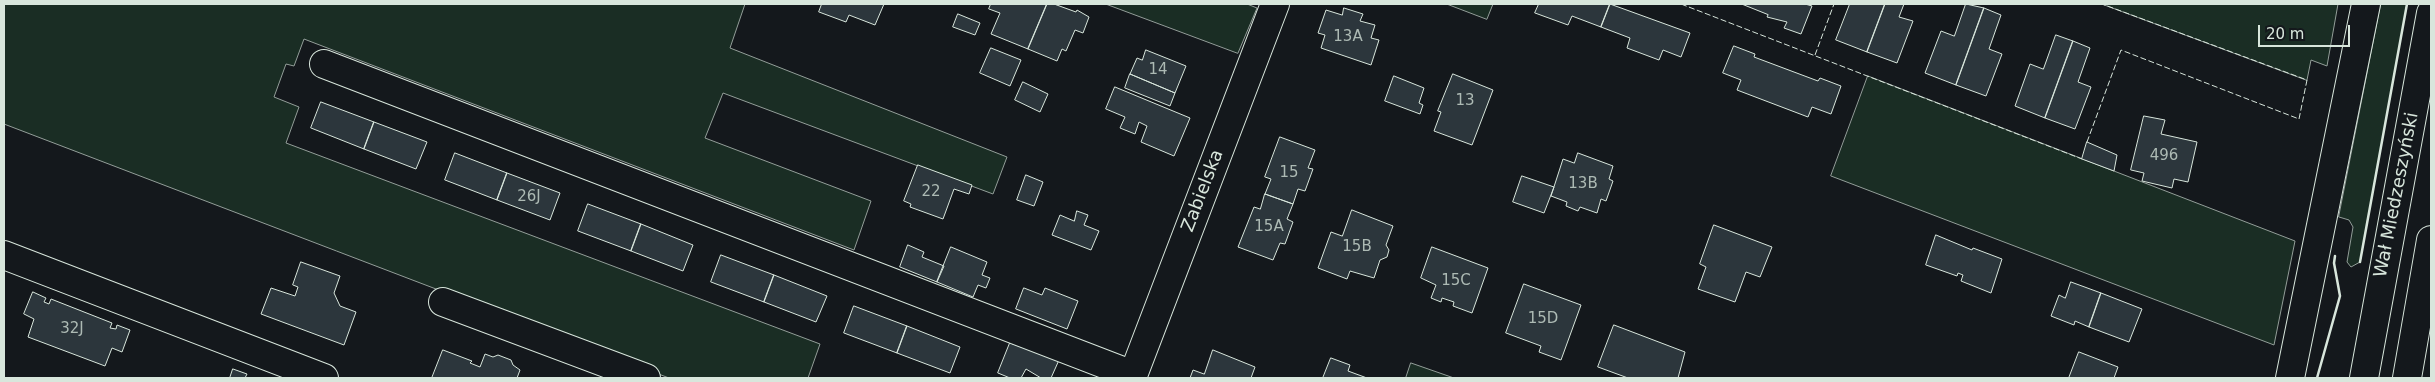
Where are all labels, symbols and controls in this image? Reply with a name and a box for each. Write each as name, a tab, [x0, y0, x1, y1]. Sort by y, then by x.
scale bar	[2260, 15, 2352, 47]
text: 20 m	[2266, 25, 2304, 43]
house number: 13A	[1333, 28, 1363, 46]
house number: 14	[1148, 61, 1168, 79]
house number: 13	[1455, 92, 1475, 110]
street label: Wał Miedzeszyński	[2370, 111, 2424, 279]
street label: Zabielska	[1177, 147, 1229, 235]
house number: 496	[2150, 147, 2178, 165]
house number: 15	[1279, 164, 1299, 182]
house number: 13B	[1568, 175, 1598, 193]
house number: 22	[921, 183, 941, 201]
house number: 26J	[517, 188, 541, 206]
house number: 15A	[1254, 218, 1284, 236]
house number: 15B	[1342, 238, 1372, 256]
house number: 15C	[1441, 272, 1471, 290]
house number: 15D	[1528, 310, 1558, 328]
house number: 32J	[60, 320, 84, 338]

